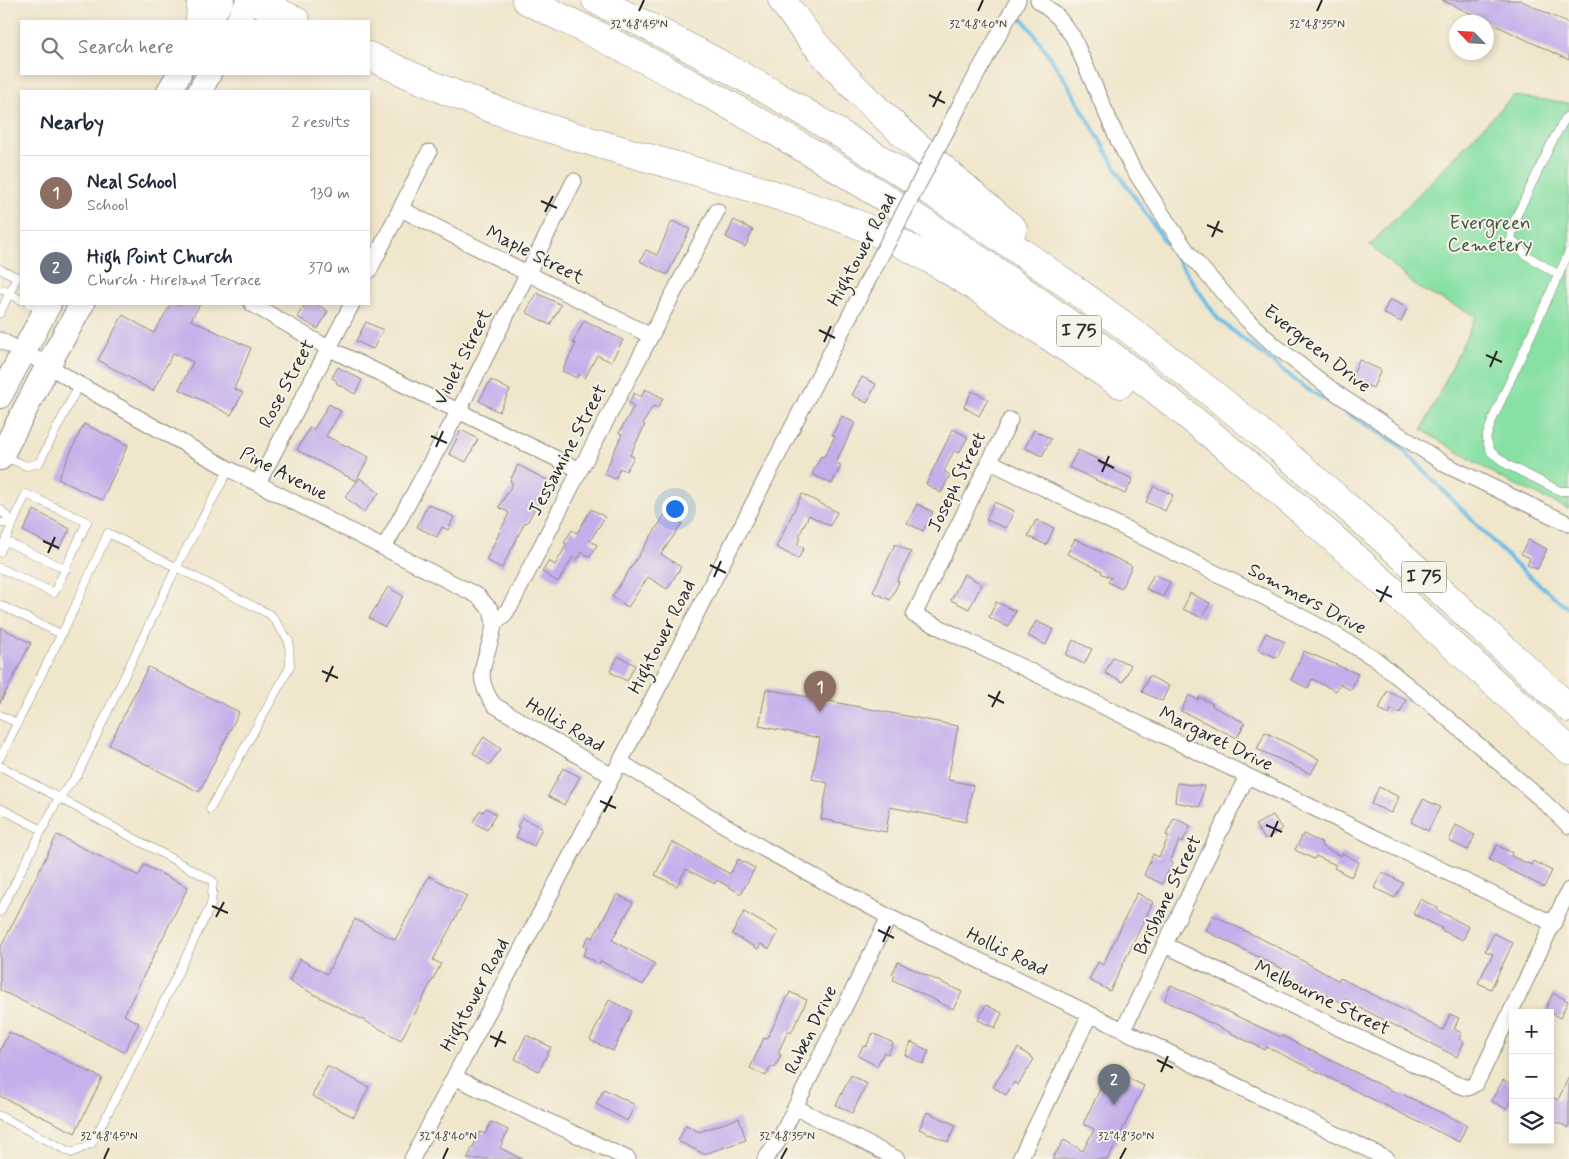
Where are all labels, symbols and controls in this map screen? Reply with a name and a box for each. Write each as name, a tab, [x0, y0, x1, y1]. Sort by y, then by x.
north arrow	[1449, 15, 1494, 60]
text: 32°48'45"N	[610, 17, 668, 33]
text: 32°48'40"N	[949, 17, 1007, 33]
text: 32°48'35"N	[1289, 17, 1345, 33]
search box	[20, 20, 370, 75]
icon: search	[38, 34, 66, 62]
text: Search here	[78, 35, 174, 60]
text: Nearby	[40, 109, 104, 137]
text: 2 results	[292, 112, 350, 133]
text: Neal School	[87, 170, 177, 195]
text: 1	[52, 183, 60, 204]
text: 130 m	[309, 183, 350, 204]
street label: Hightower Road	[822, 189, 905, 312]
text: School	[87, 195, 128, 216]
park label: Evergreen Cemetery	[1448, 211, 1532, 258]
street label: Maple Street	[482, 220, 588, 290]
text: High Point Church	[87, 245, 233, 270]
text: 2	[52, 258, 60, 279]
text: 370 m	[308, 258, 350, 279]
text: Church · Hireland Terrace	[87, 270, 261, 291]
street label: Evergreen Drive	[1257, 299, 1376, 400]
street label: Violet Street	[428, 304, 498, 410]
road number: I 75	[1056, 316, 1102, 346]
street label: Rose Street	[253, 335, 321, 433]
street label: Jessamine Street	[523, 380, 613, 520]
street label: Joseph Street	[922, 428, 992, 536]
street label: Pine Avenue	[236, 441, 332, 507]
your location	[662, 496, 688, 522]
street label: Sommers Drive	[1243, 557, 1371, 641]
road number: I 75	[1402, 562, 1446, 592]
street label: Hightower Road	[623, 576, 704, 700]
pin: 1	[804, 671, 836, 712]
street label: Hollis Road	[521, 692, 609, 758]
street label: Margaret Drive	[1154, 701, 1277, 779]
street label: Brisbane Street	[1128, 831, 1208, 959]
street label: Hollis Road	[962, 922, 1052, 982]
street label: Hightower Road	[435, 934, 518, 1057]
street label: Melbourne Street	[1250, 954, 1394, 1042]
street label: Ruben Drive	[779, 981, 843, 1079]
map controls	[1509, 1009, 1554, 1144]
button: +	[1509, 1009, 1554, 1054]
button: −	[1509, 1054, 1554, 1099]
pin: 2	[1098, 1064, 1130, 1105]
button: layers	[1509, 1099, 1554, 1144]
text: 32°48'45"N	[80, 1129, 138, 1145]
text: 32°48'40"N	[419, 1129, 477, 1145]
text: 32°48'35"N	[759, 1129, 815, 1145]
text: 32°48'30"N	[1098, 1129, 1154, 1145]

